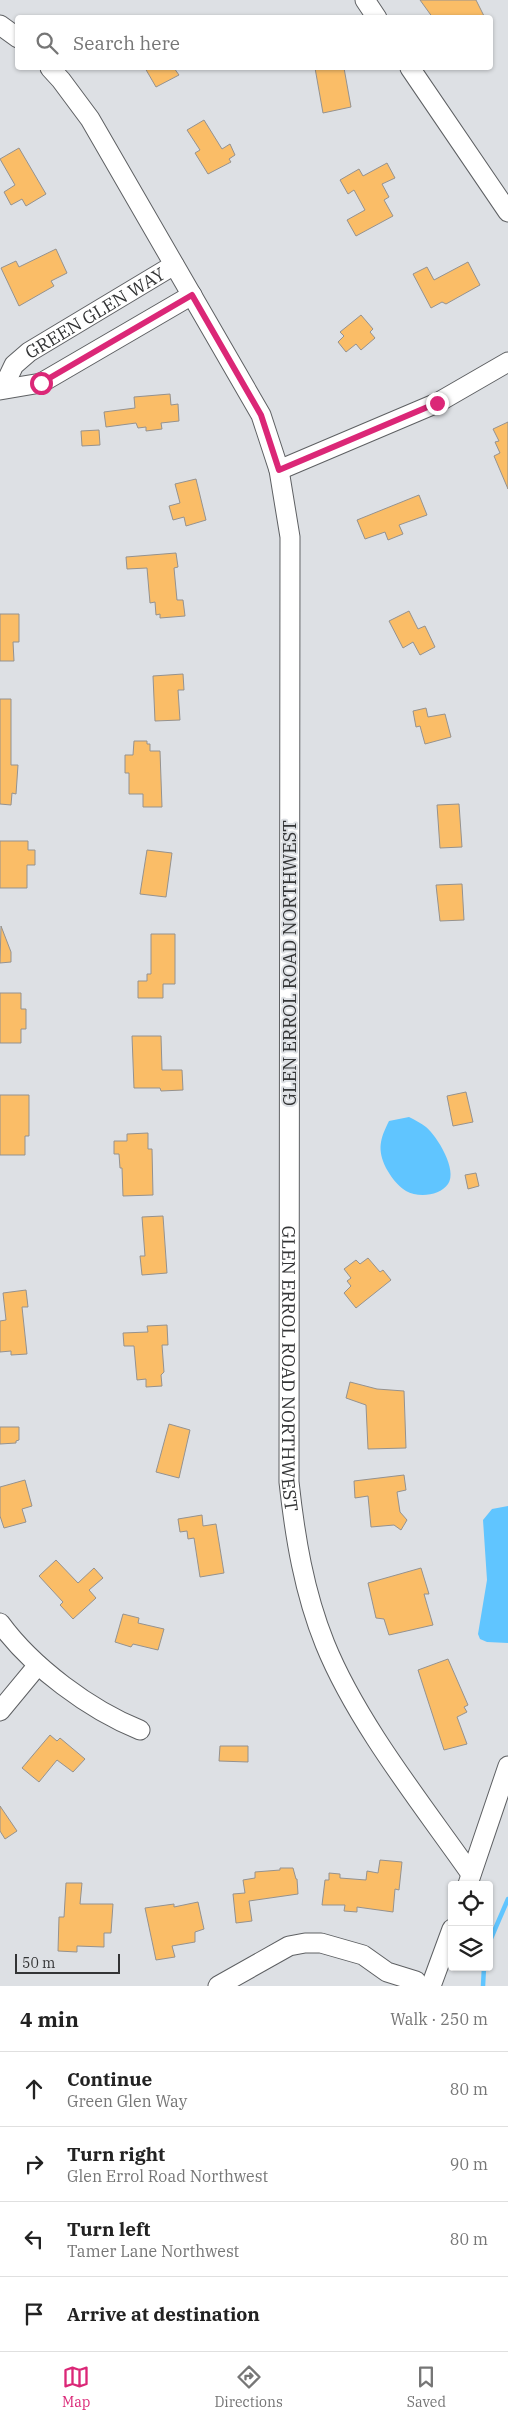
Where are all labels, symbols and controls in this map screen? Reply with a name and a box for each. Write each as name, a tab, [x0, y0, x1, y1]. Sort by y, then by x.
search box	[15, 15, 493, 70]
icon: search	[33, 29, 61, 57]
text: Search here	[73, 31, 180, 55]
street label: GREEN GLEN WAY	[20, 261, 169, 363]
route start	[30, 372, 53, 395]
route end	[426, 392, 449, 415]
street label: GLEN ERROL ROAD NORTHWEST	[278, 820, 301, 1106]
street label: GLEN ERROL ROAD NORTHWEST	[277, 1225, 304, 1513]
map controls	[448, 1881, 493, 1971]
button: locate	[448, 1881, 493, 1926]
button: layers	[448, 1926, 493, 1971]
scale bar	[15, 1951, 120, 1974]
text: 50 m	[22, 1954, 55, 1972]
text: 4 min	[20, 2005, 79, 2033]
text: Walk · 250 m	[390, 2009, 488, 2029]
text: Continue	[67, 2067, 152, 2091]
icon: ahead	[20, 2075, 48, 2103]
text: 80 m	[450, 2079, 488, 2099]
text: Green Glen Way	[67, 2091, 187, 2111]
text: Turn right	[67, 2142, 165, 2166]
icon: right	[20, 2150, 48, 2178]
text: 90 m	[450, 2154, 488, 2174]
text: Glen Errol Road Northwest	[67, 2166, 268, 2186]
text: Turn left	[67, 2217, 150, 2241]
icon: left	[20, 2225, 48, 2253]
text: 80 m	[450, 2229, 488, 2249]
text: Tamer Lane Northwest	[67, 2241, 239, 2261]
icon: arrive	[20, 2300, 48, 2328]
text: Arrive at destination	[67, 2302, 260, 2326]
tab: Map	[62, 2363, 90, 2411]
tab: Directions	[214, 2363, 283, 2411]
tab: Saved	[407, 2363, 446, 2411]

